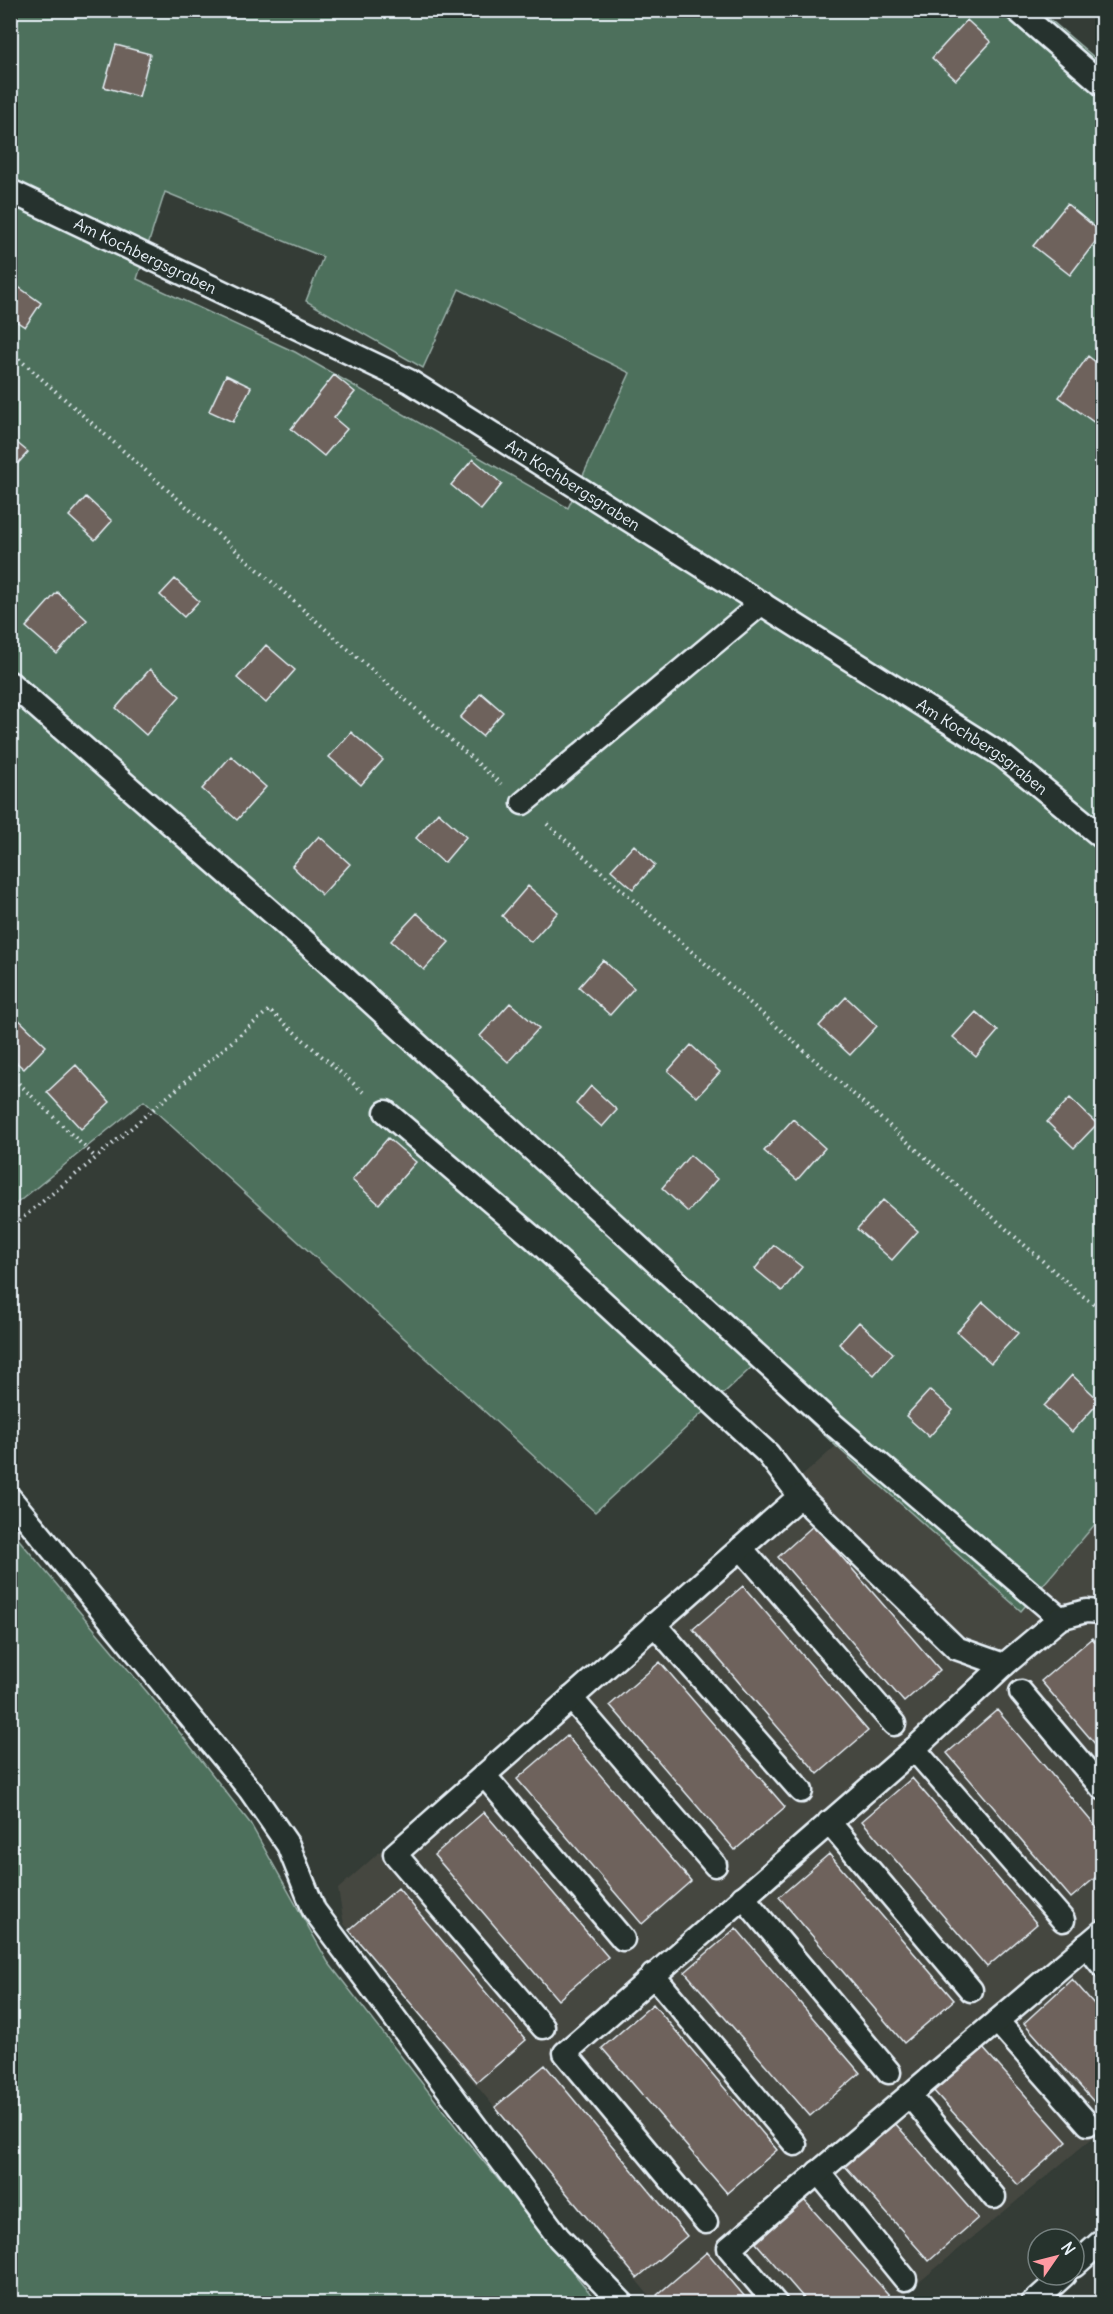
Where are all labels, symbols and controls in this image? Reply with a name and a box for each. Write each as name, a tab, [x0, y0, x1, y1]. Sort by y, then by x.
street label: Am Kochbergsgraben	[71, 213, 220, 298]
street label: Am Kochbergsgraben	[502, 435, 644, 535]
street label: Am Kochbergsgraben	[913, 694, 1052, 799]
north arrow	[1026, 2227, 1086, 2287]
text: N	[1057, 2238, 1080, 2259]

